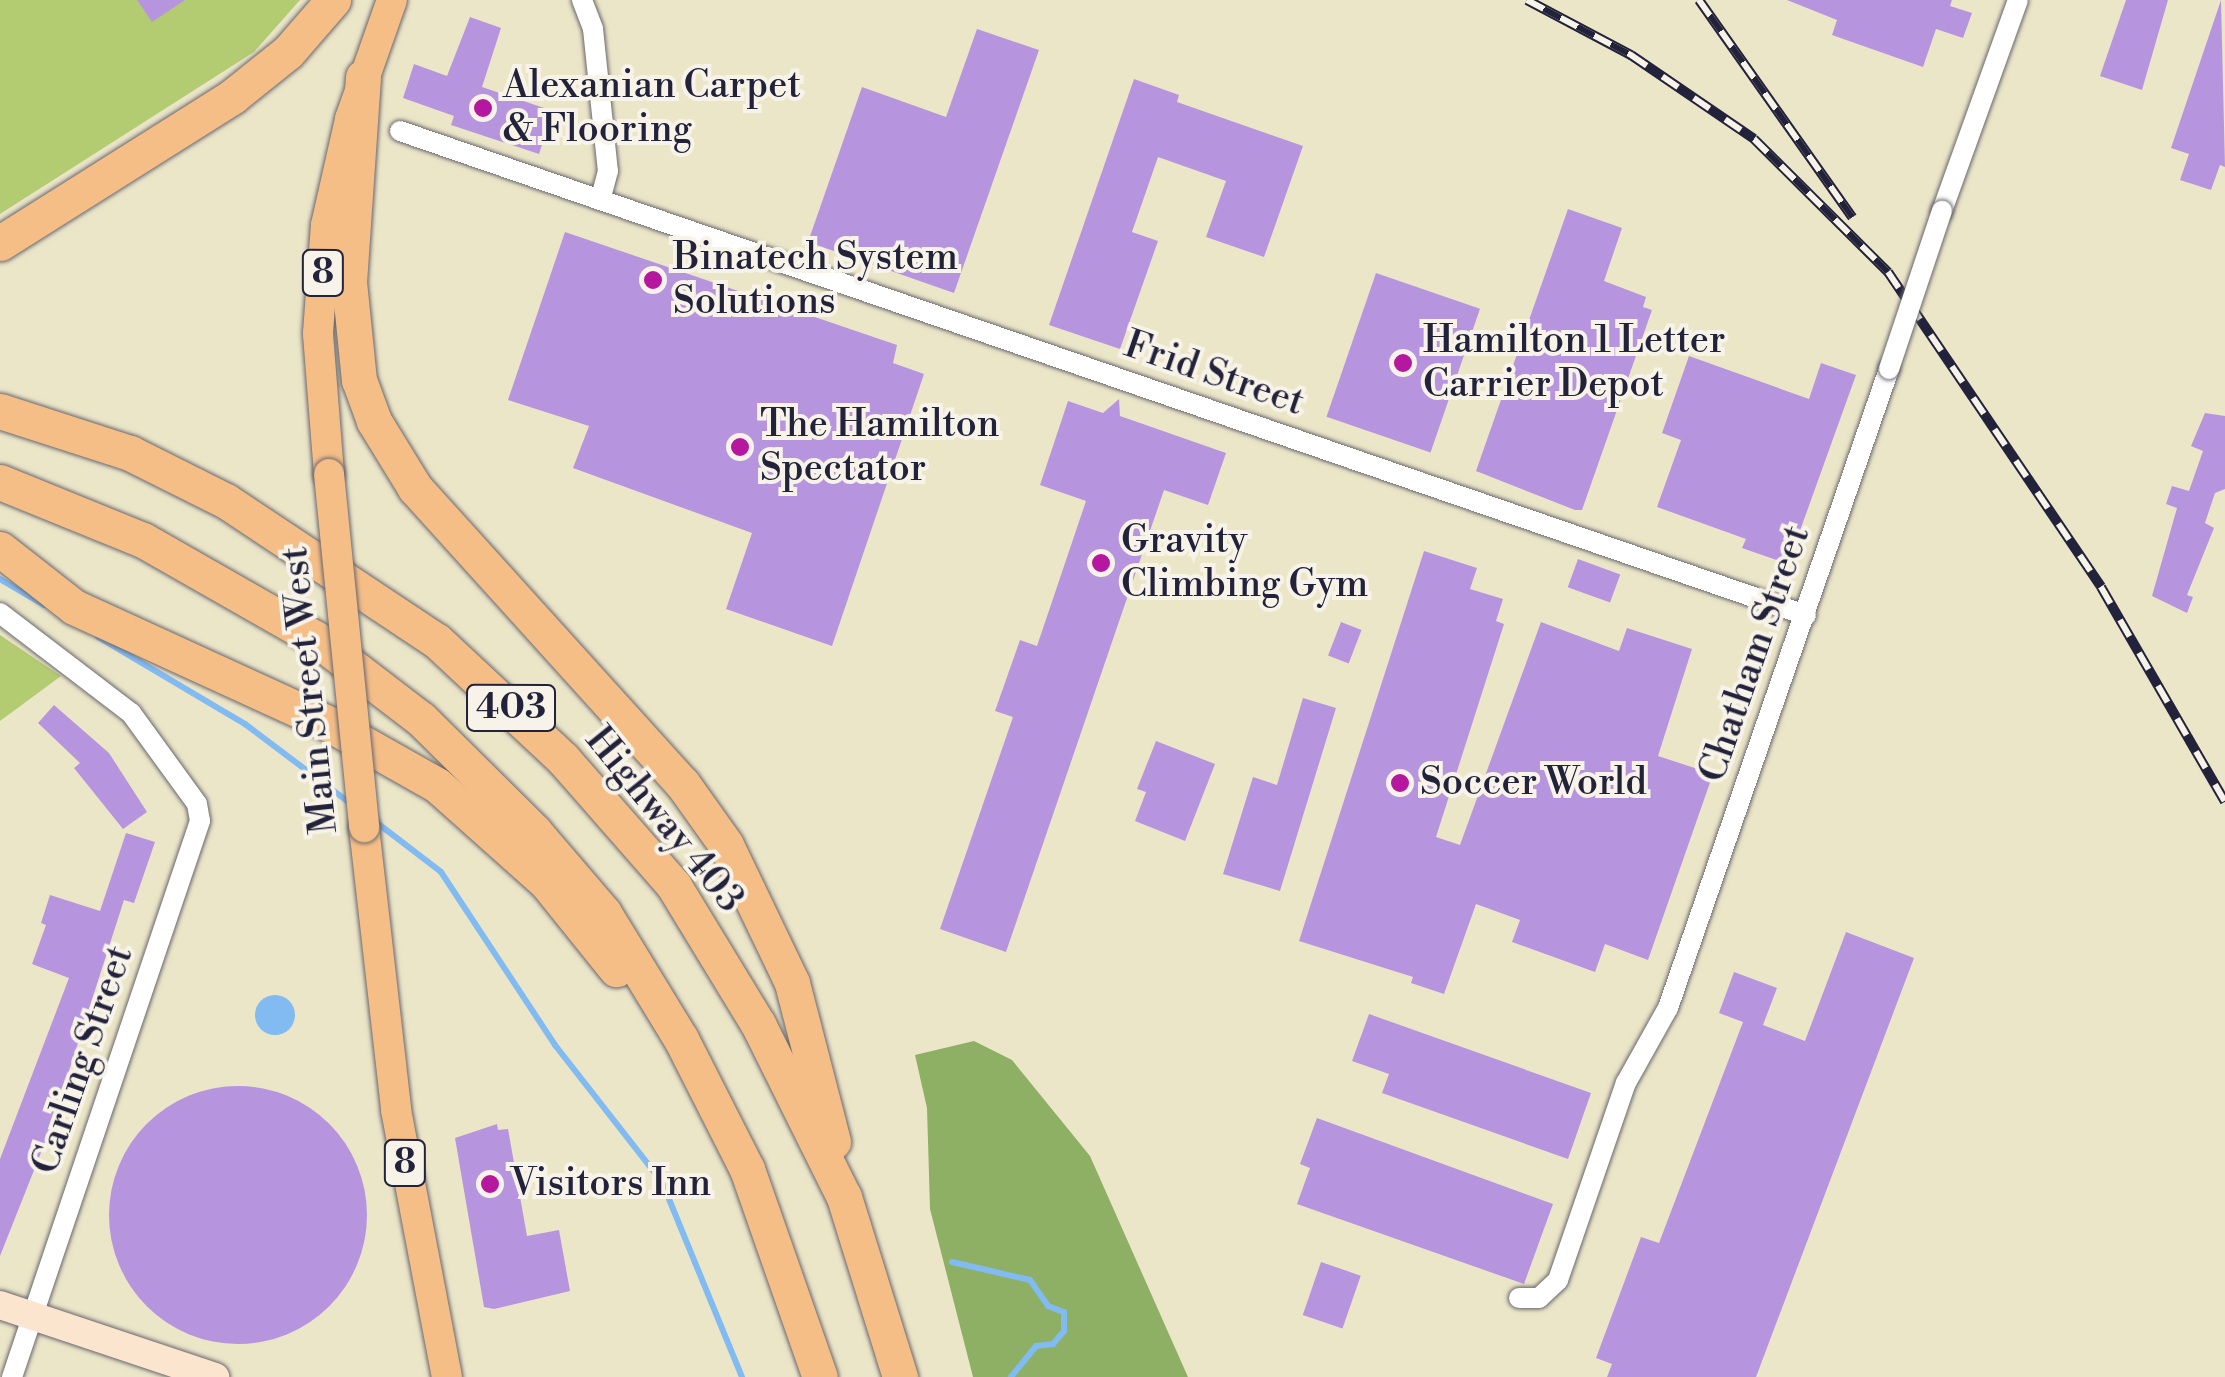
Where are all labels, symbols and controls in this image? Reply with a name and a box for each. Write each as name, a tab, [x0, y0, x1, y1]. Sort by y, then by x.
place label: Alexanian Carpet & Flooring	[503, 63, 801, 152]
marker: Alexanian Carpet & Flooring	[472, 97, 494, 119]
place label: Binatech System Solutions	[673, 235, 958, 324]
road number: 8	[300, 243, 346, 303]
marker: Binatech System Solutions	[642, 269, 664, 291]
place label: Hamilton 1 Letter Carrier Depot	[1423, 318, 1725, 408]
street label: Frid Street	[1118, 322, 1310, 426]
marker: Hamilton 1 Letter Carrier Depot	[1392, 352, 1414, 374]
place label: The Hamilton Spectator	[760, 402, 999, 492]
marker: The Hamilton Spectator	[729, 436, 751, 458]
place label: Gravity Climbing Gym	[1121, 518, 1368, 608]
street label: Chatham Street	[1690, 520, 1820, 788]
street label: Main Street West	[272, 544, 348, 836]
marker: Gravity Climbing Gym	[1090, 552, 1112, 574]
road number: 403	[466, 678, 556, 738]
street label: Highway 403	[575, 718, 753, 922]
place label: Soccer World	[1420, 760, 1647, 806]
marker: Soccer World	[1389, 772, 1411, 794]
street label: Carling Street	[23, 940, 143, 1180]
road number: 8	[382, 1133, 428, 1193]
place label: Visitors Inn	[510, 1161, 711, 1207]
marker: Visitors Inn	[479, 1173, 501, 1195]

